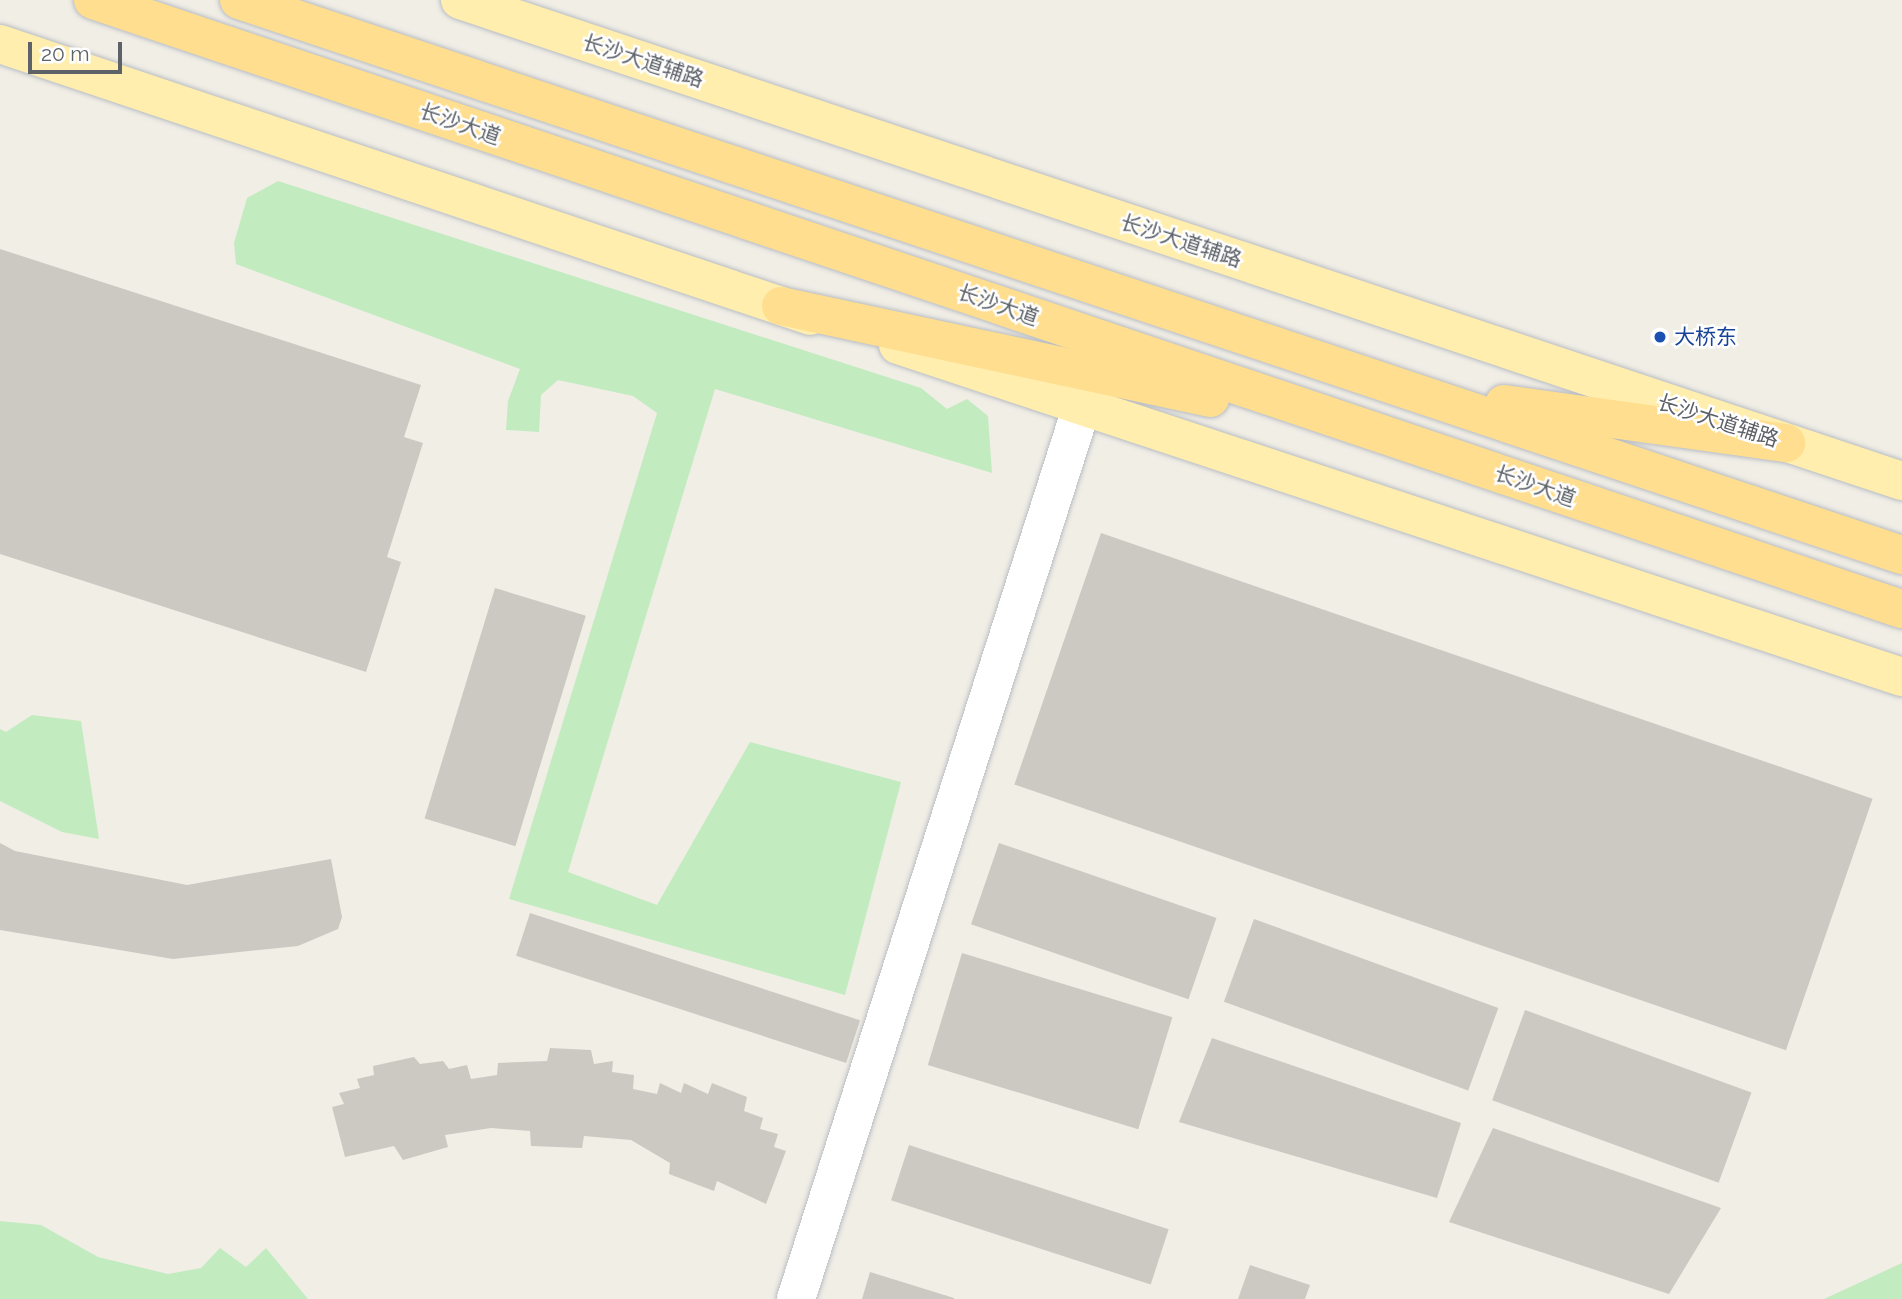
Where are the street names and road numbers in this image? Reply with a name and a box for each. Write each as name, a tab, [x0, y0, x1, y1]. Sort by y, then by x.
street label: 长沙大道辅路	[579, 30, 707, 92]
street label: 长沙大道	[416, 98, 504, 150]
street label: 长沙大道辅路	[1117, 210, 1245, 272]
street label: 长沙大道	[954, 279, 1042, 331]
street label: 长沙大道辅路	[1654, 390, 1782, 452]
street label: 长沙大道	[1491, 460, 1579, 512]

